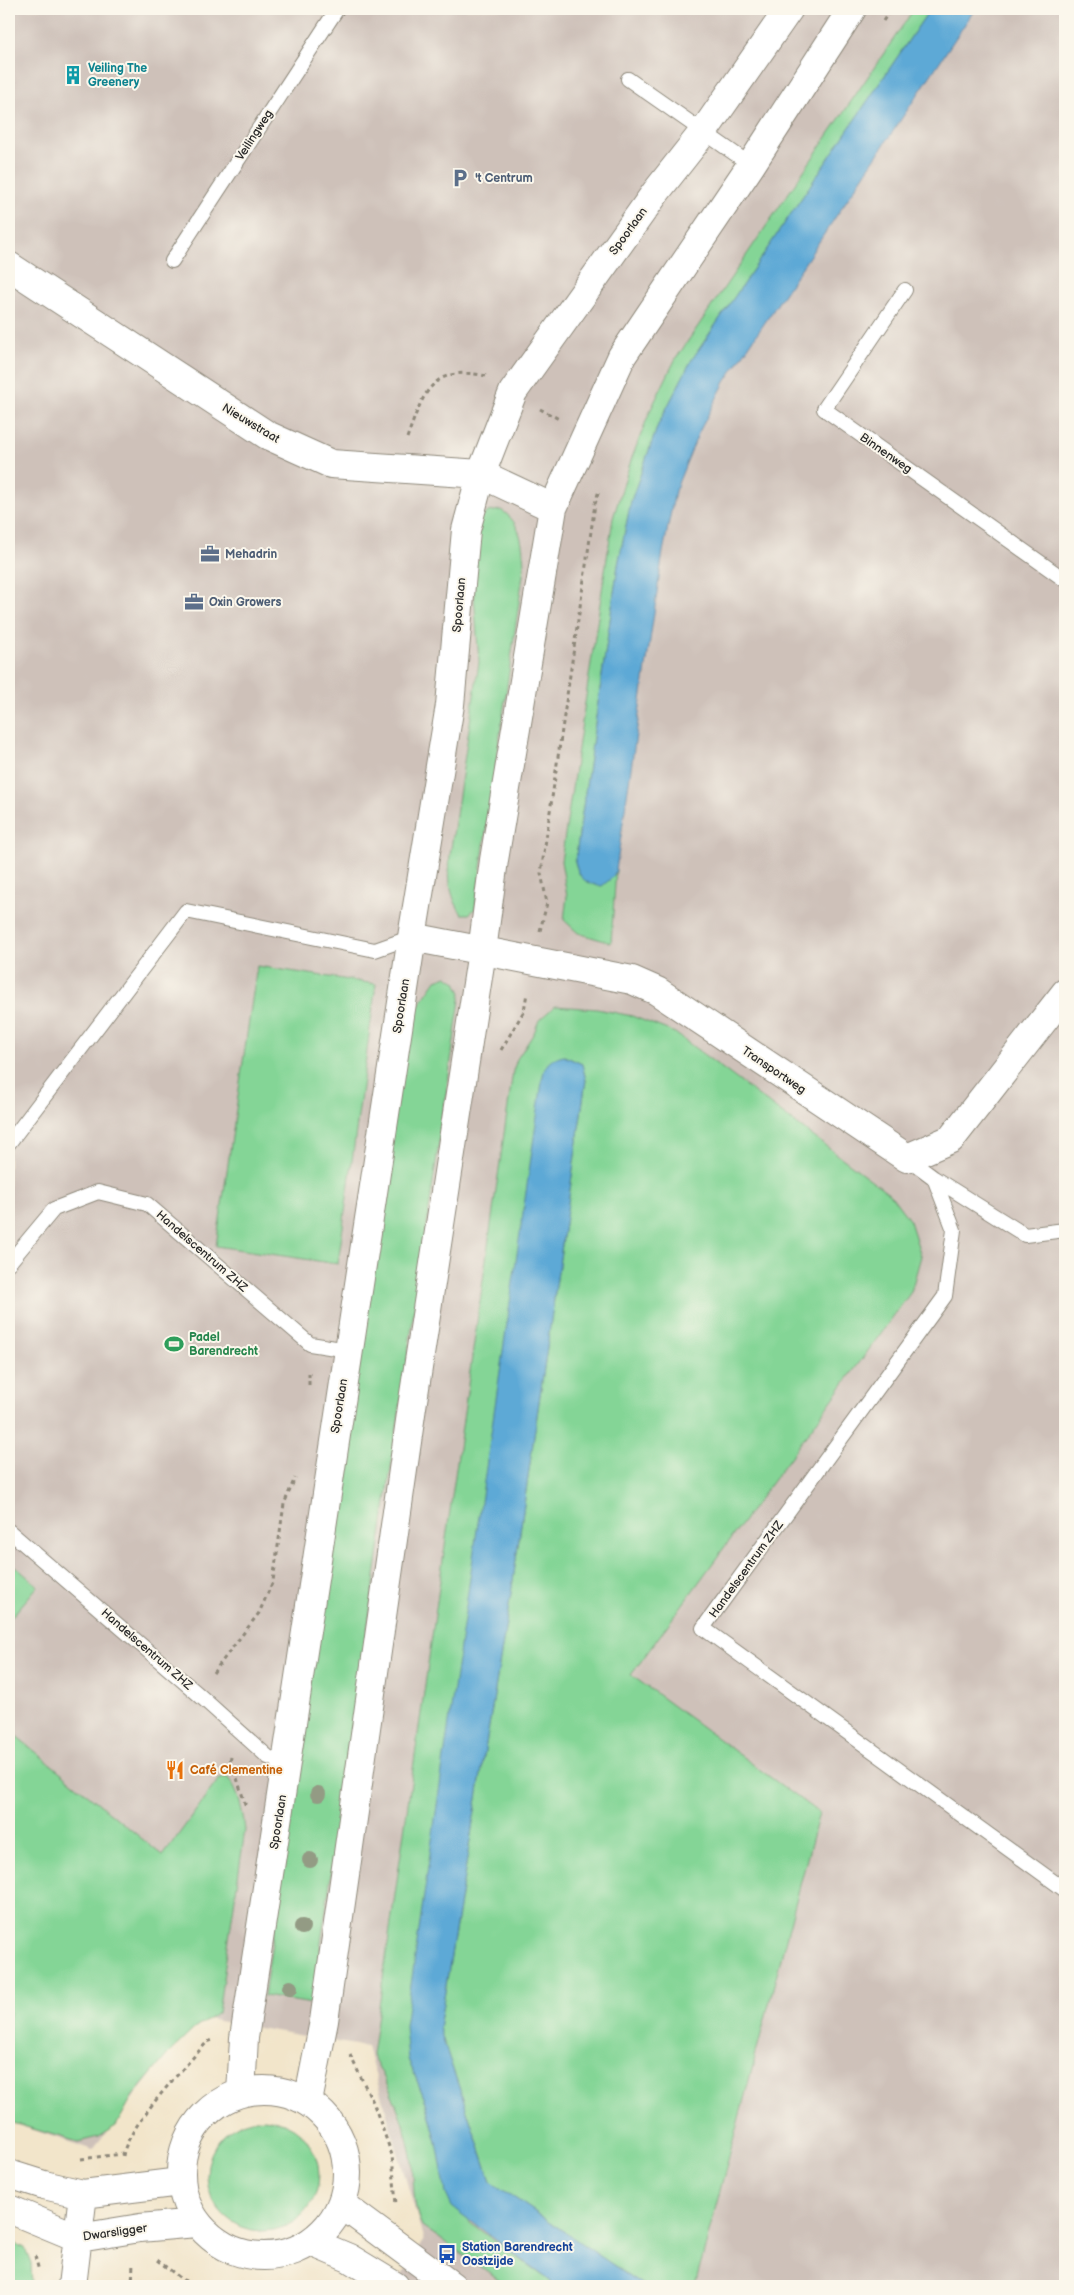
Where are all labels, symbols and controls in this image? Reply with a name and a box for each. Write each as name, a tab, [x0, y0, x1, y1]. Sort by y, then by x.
place label: Veiling The Greenery	[88, 61, 147, 90]
building icon: Veiling The Greenery	[62, 64, 84, 86]
street label: Veilingweg	[232, 107, 276, 164]
parking icon: 't Centrum	[449, 167, 471, 189]
place label: 't Centrum	[475, 171, 533, 186]
street label: Spoorlaan	[606, 204, 651, 258]
street label: Nieuwstraat	[219, 400, 283, 447]
street label: Binnenweg	[857, 430, 915, 477]
office icon: Mehadrin	[199, 543, 221, 565]
place label: Mehadrin	[225, 547, 277, 562]
street label: Spoorlaan	[450, 577, 469, 633]
office icon: Oxin Growers	[183, 591, 205, 613]
place label: Oxin Growers	[209, 595, 282, 610]
street label: Spoorlaan	[390, 977, 413, 1034]
street label: Transportweg	[739, 1043, 809, 1097]
street label: Handelscentrum ZHZ	[153, 1207, 251, 1296]
place label: Padel Barendrecht	[189, 1330, 258, 1359]
sports icon: Padel Barendrecht	[163, 1333, 185, 1355]
street label: Spoorlaan	[328, 1377, 351, 1434]
street label: Handelscentrum ZHZ	[706, 1517, 787, 1621]
street label: Handelscentrum ZHZ	[98, 1605, 196, 1694]
restaurant icon: Café Clementine	[164, 1759, 186, 1781]
place label: Café Clementine	[190, 1763, 283, 1778]
street label: Spoorlaan	[267, 1793, 290, 1850]
street label: Dwarsligger	[82, 2220, 149, 2244]
place label: Station Barendrecht Oostzijde	[462, 2240, 573, 2269]
bus stop icon: Station Barendrecht Oostzijde	[436, 2243, 458, 2265]

